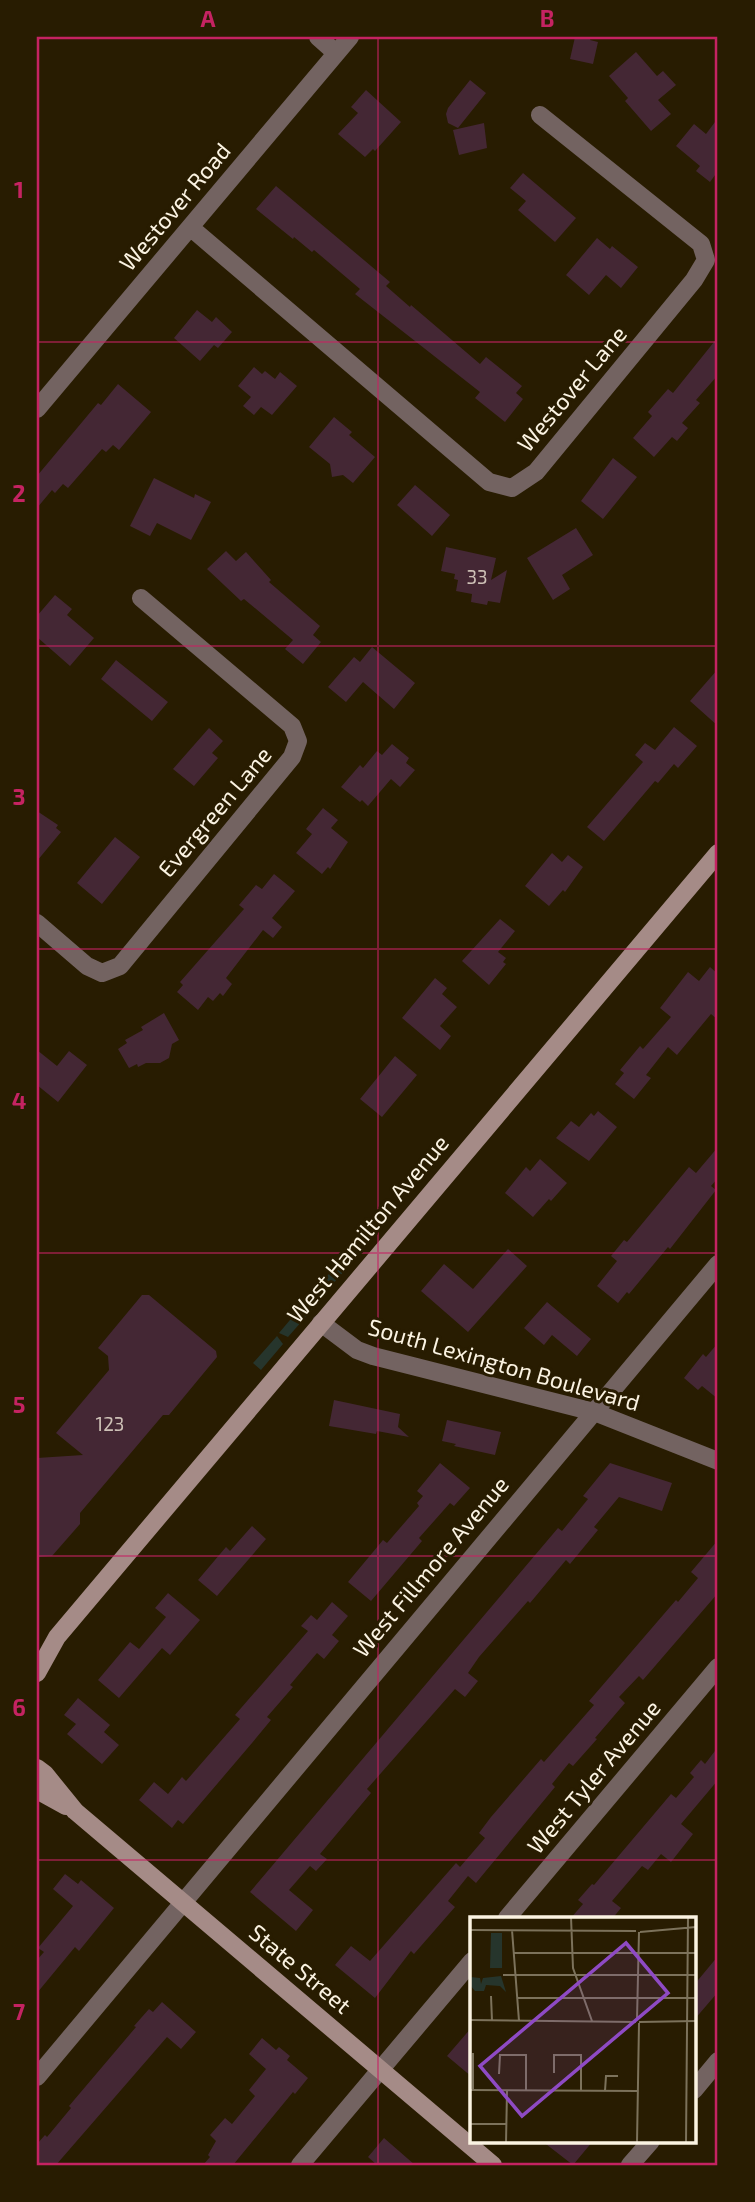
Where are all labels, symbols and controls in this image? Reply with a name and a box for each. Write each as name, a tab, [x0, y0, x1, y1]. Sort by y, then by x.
text: A	[200, 4, 216, 32]
text: B	[540, 4, 554, 32]
street label: Westover Road	[113, 137, 236, 276]
text: 1	[14, 175, 24, 203]
street label: Westover Lane	[511, 320, 632, 457]
text: 2	[12, 479, 26, 507]
house number: 33	[466, 565, 488, 588]
street label: Evergreen Lane	[152, 740, 277, 882]
text: 3	[12, 782, 26, 810]
text: 4	[12, 1086, 26, 1114]
street label: West Hamilton Avenue	[280, 1129, 454, 1328]
street label: South Lexington Boulevard	[365, 1312, 643, 1416]
text: 5	[13, 1390, 25, 1418]
house number: 123	[96, 1412, 124, 1435]
street label: West Fillmore Avenue	[346, 1470, 514, 1662]
text: 6	[12, 1693, 26, 1721]
street label: West Tyler Avenue	[521, 1694, 666, 1859]
inset map	[470, 1917, 696, 2142]
street label: State Street	[244, 1918, 357, 2019]
text: 7	[13, 1997, 25, 2025]

